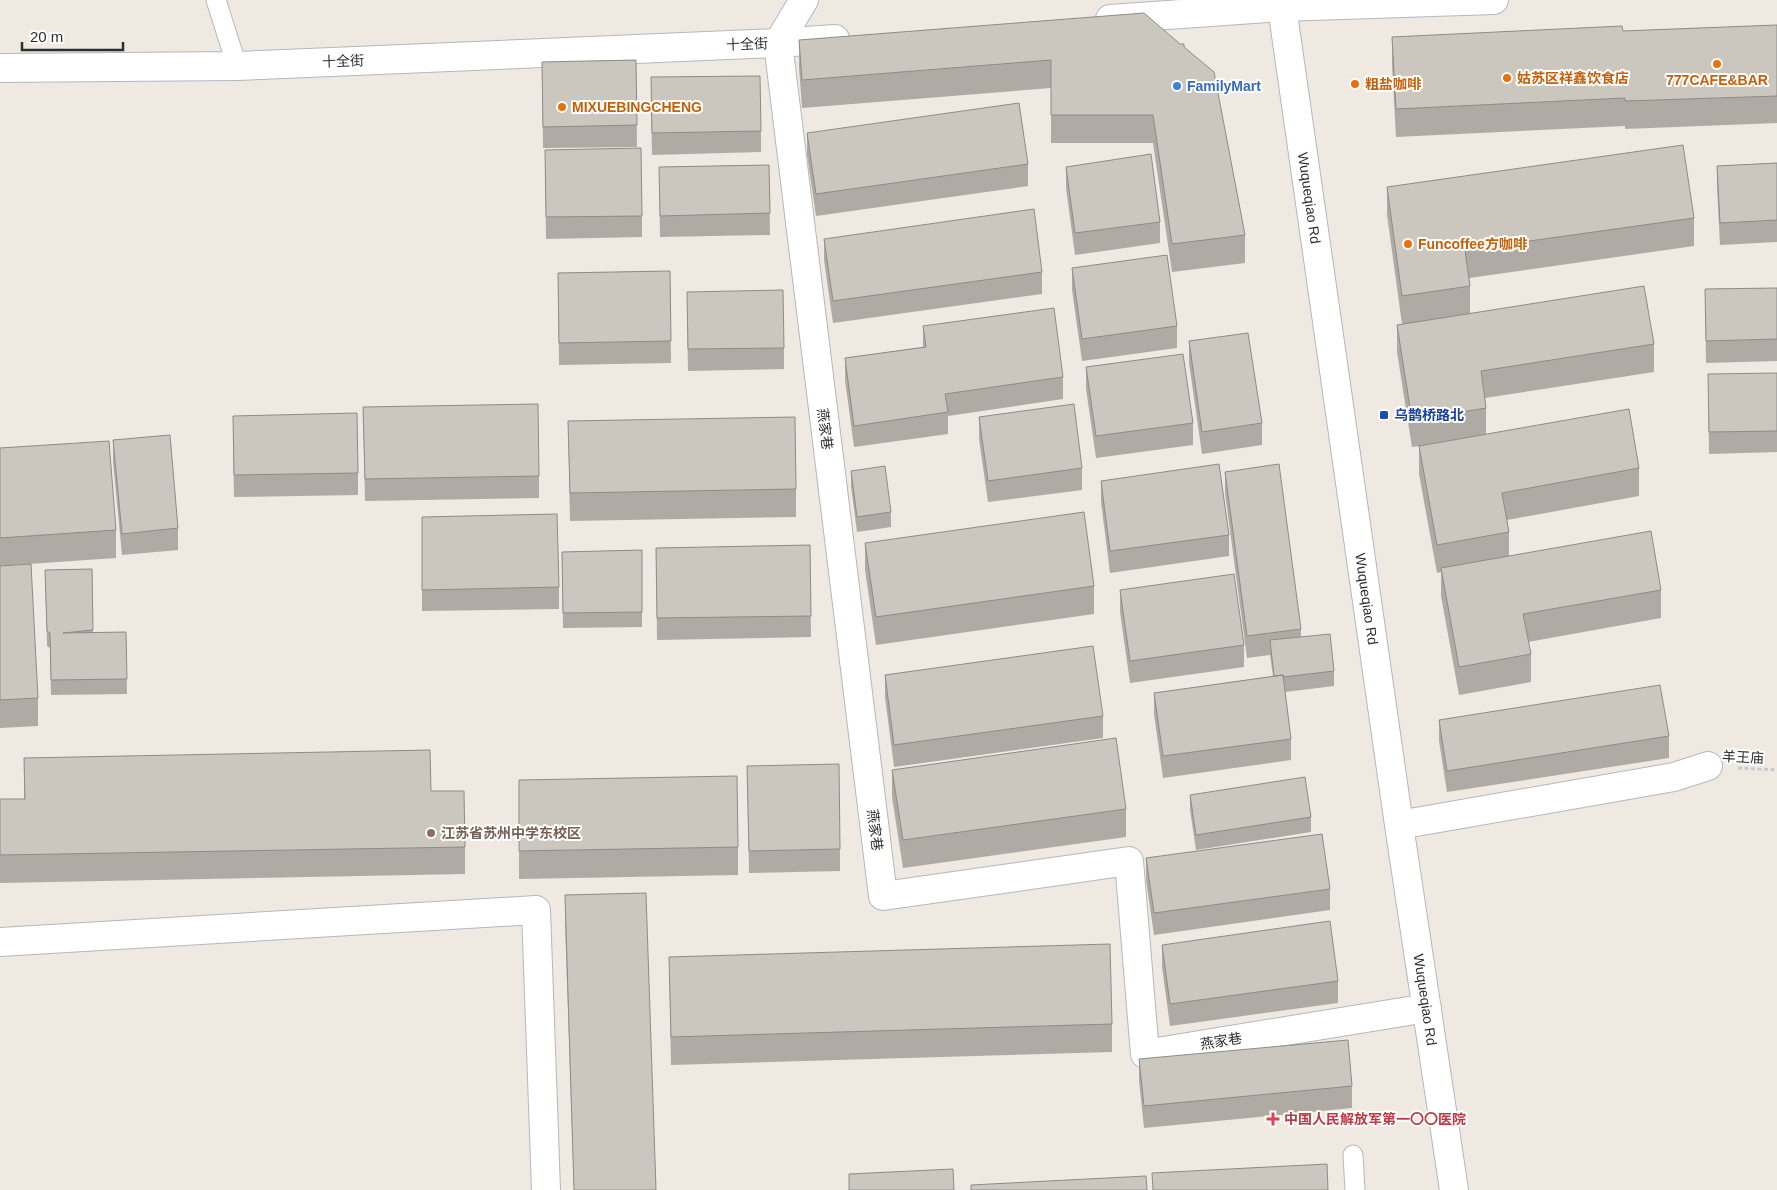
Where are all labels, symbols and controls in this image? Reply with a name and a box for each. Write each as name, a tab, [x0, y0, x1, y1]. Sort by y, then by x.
scale bar	[22, 20, 124, 52]
text: 20 m	[30, 28, 63, 45]
street label: 十全街	[726, 35, 768, 53]
street label: 十全街	[322, 52, 364, 70]
marker: 777CAFE&BAR	[1711, 58, 1723, 70]
place label: 姑苏区祥鑫饮食店	[1517, 70, 1629, 86]
marker: 姑苏区祥鑫饮食店	[1501, 72, 1513, 84]
place label: 777CAFE&BAR	[1666, 72, 1768, 88]
place label: 粗盐咖啡	[1365, 76, 1422, 92]
place label: FamilyMart	[1187, 78, 1261, 94]
marker: 粗盐咖啡	[1349, 78, 1361, 90]
marker: FamilyMart	[1171, 80, 1183, 92]
place label: MIXUEBINGCHENG	[572, 99, 702, 115]
marker: MIXUEBINGCHENG	[556, 101, 568, 113]
street label: Wuqueqiao Rd	[1295, 151, 1324, 245]
place label: Funcoffee方咖啡	[1418, 236, 1528, 252]
marker: Funcoffee方咖啡	[1402, 238, 1414, 250]
street label: 燕家巷	[815, 407, 835, 451]
place label: 乌鹊桥路北	[1394, 407, 1464, 423]
marker: 乌鹊桥路北	[1378, 409, 1390, 421]
street label: Wuqueqiao Rd	[1352, 552, 1381, 646]
street label: 羊王庙	[1722, 748, 1764, 766]
street label: 燕家巷	[865, 808, 885, 852]
place label: 江苏省苏州中学东校区	[441, 825, 581, 841]
marker: 江苏省苏州中学东校区	[425, 827, 437, 839]
street label: Wuqueqiao Rd	[1411, 953, 1440, 1047]
street label: 燕家巷	[1199, 1030, 1243, 1052]
place label: 中国人民解放军第一〇〇医院	[1284, 1111, 1466, 1127]
marker: 中国人民解放军第一〇〇医院	[1266, 1112, 1280, 1126]

